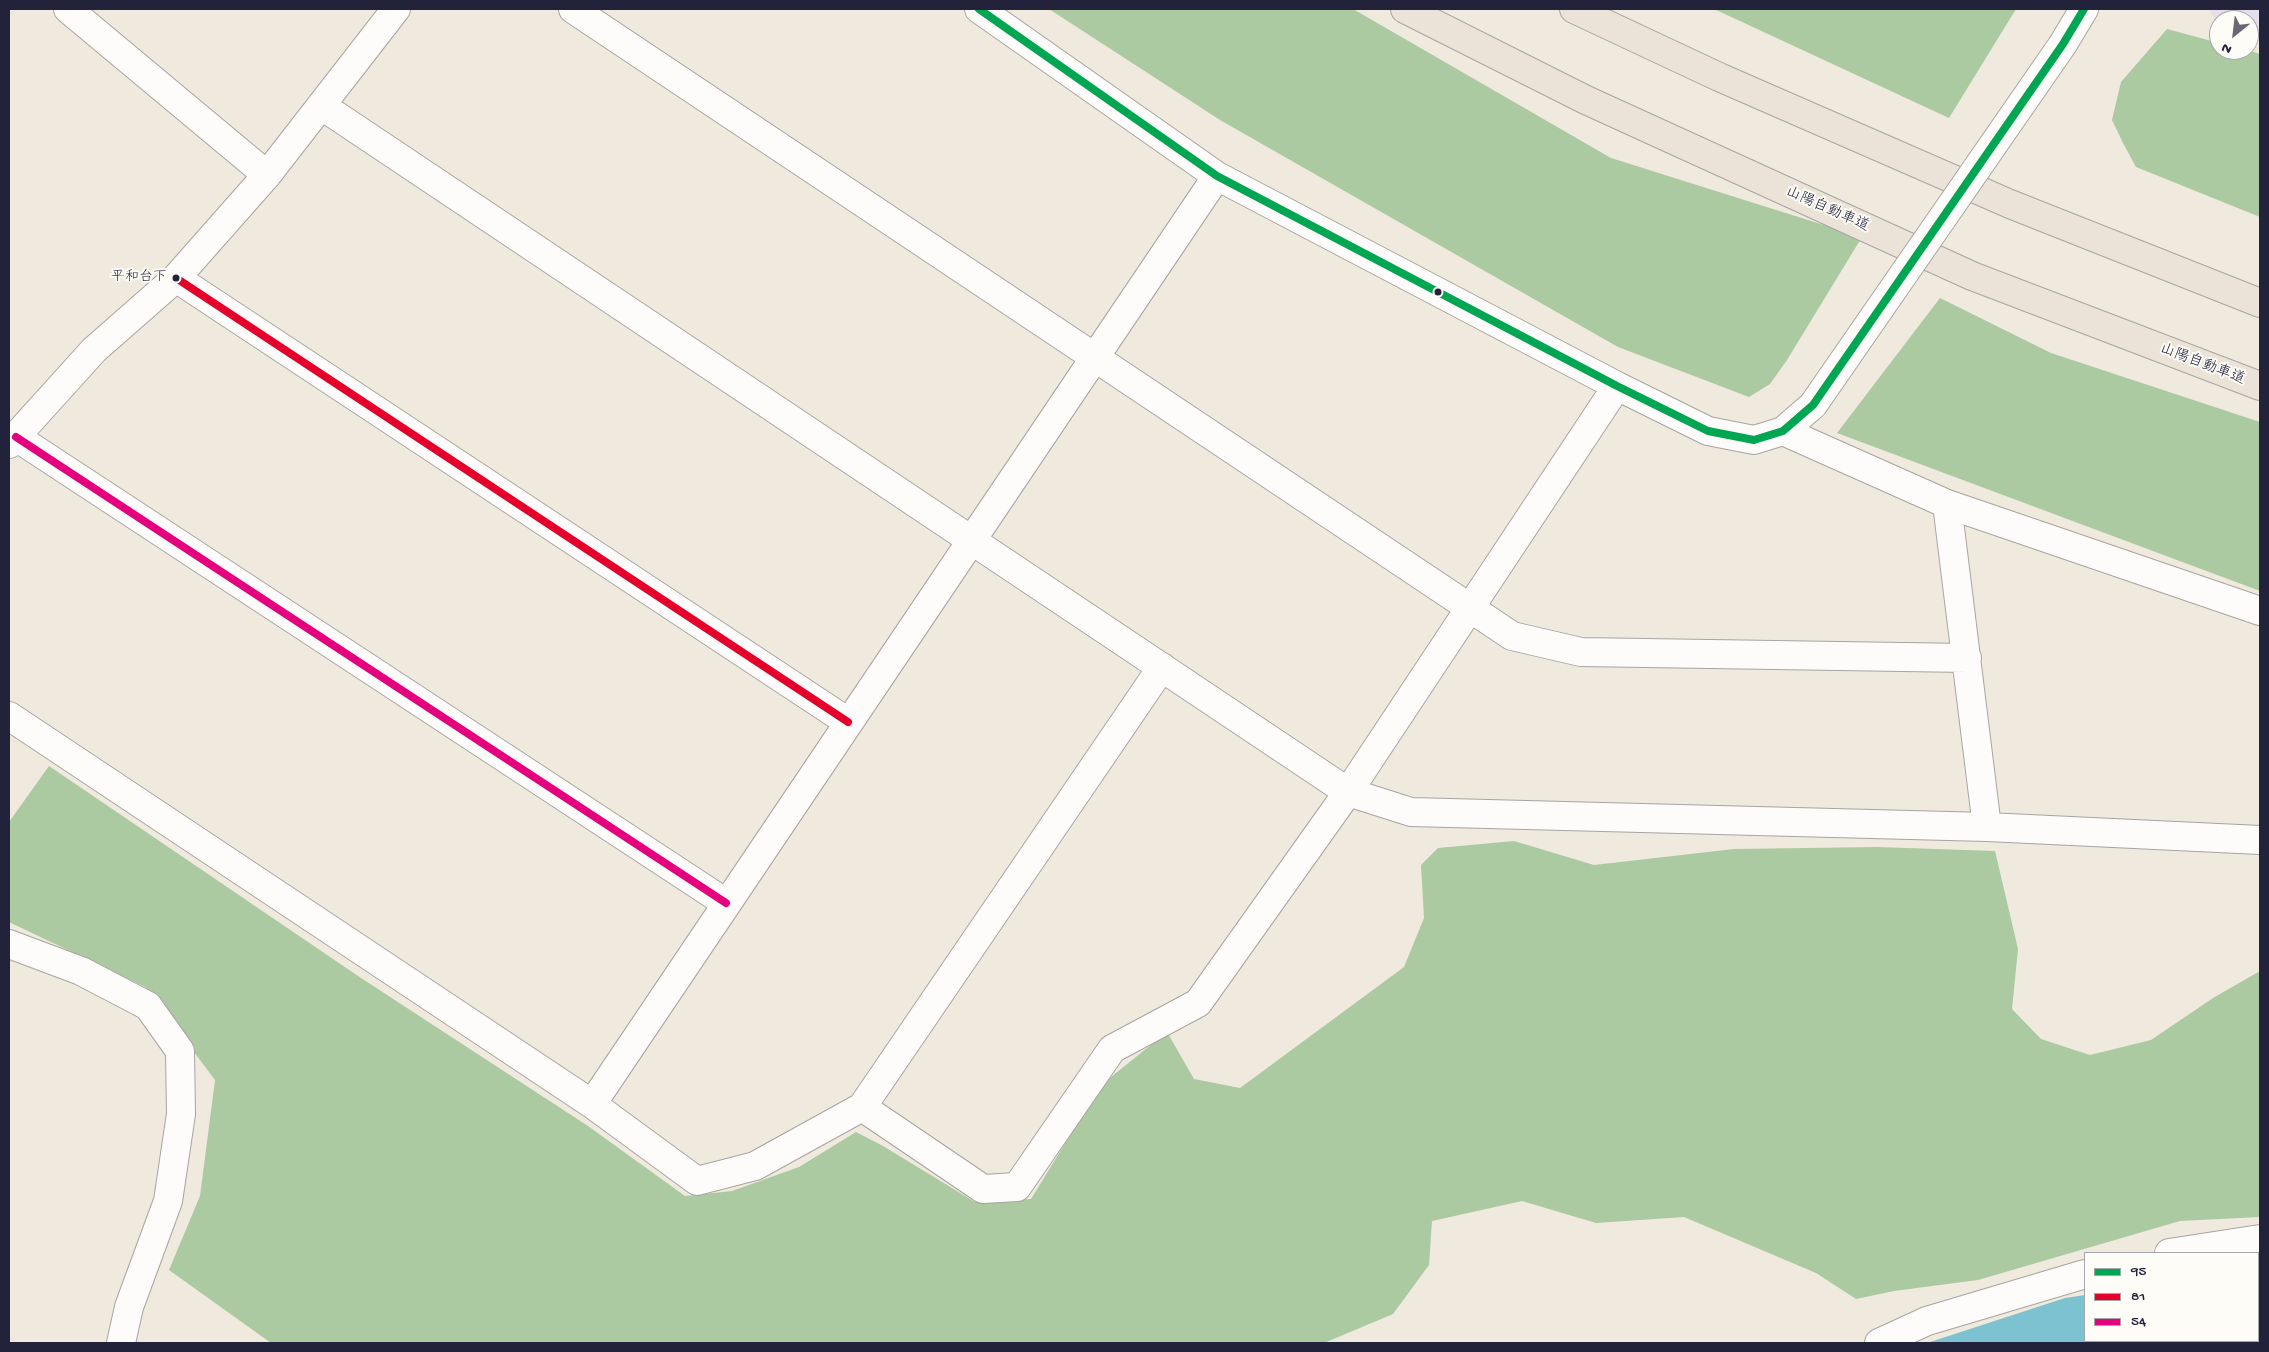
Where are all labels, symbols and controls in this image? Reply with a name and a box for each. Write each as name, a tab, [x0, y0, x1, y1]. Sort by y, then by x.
north arrow	[2209, 10, 2259, 60]
text: N	[2219, 38, 2235, 57]
street label: 山陽自動車道	[1782, 183, 1872, 237]
place label: 平和台下	[111, 270, 167, 286]
marker: 平和台下	[171, 273, 181, 283]
unlabelled marker	[1433, 287, 1443, 297]
street label: 山陽自動車道	[2157, 340, 2247, 390]
legend	[2084, 1252, 2259, 1342]
text: 95	[2131, 1263, 2146, 1281]
text: 81	[2131, 1288, 2145, 1306]
text: 54	[2131, 1313, 2146, 1331]

